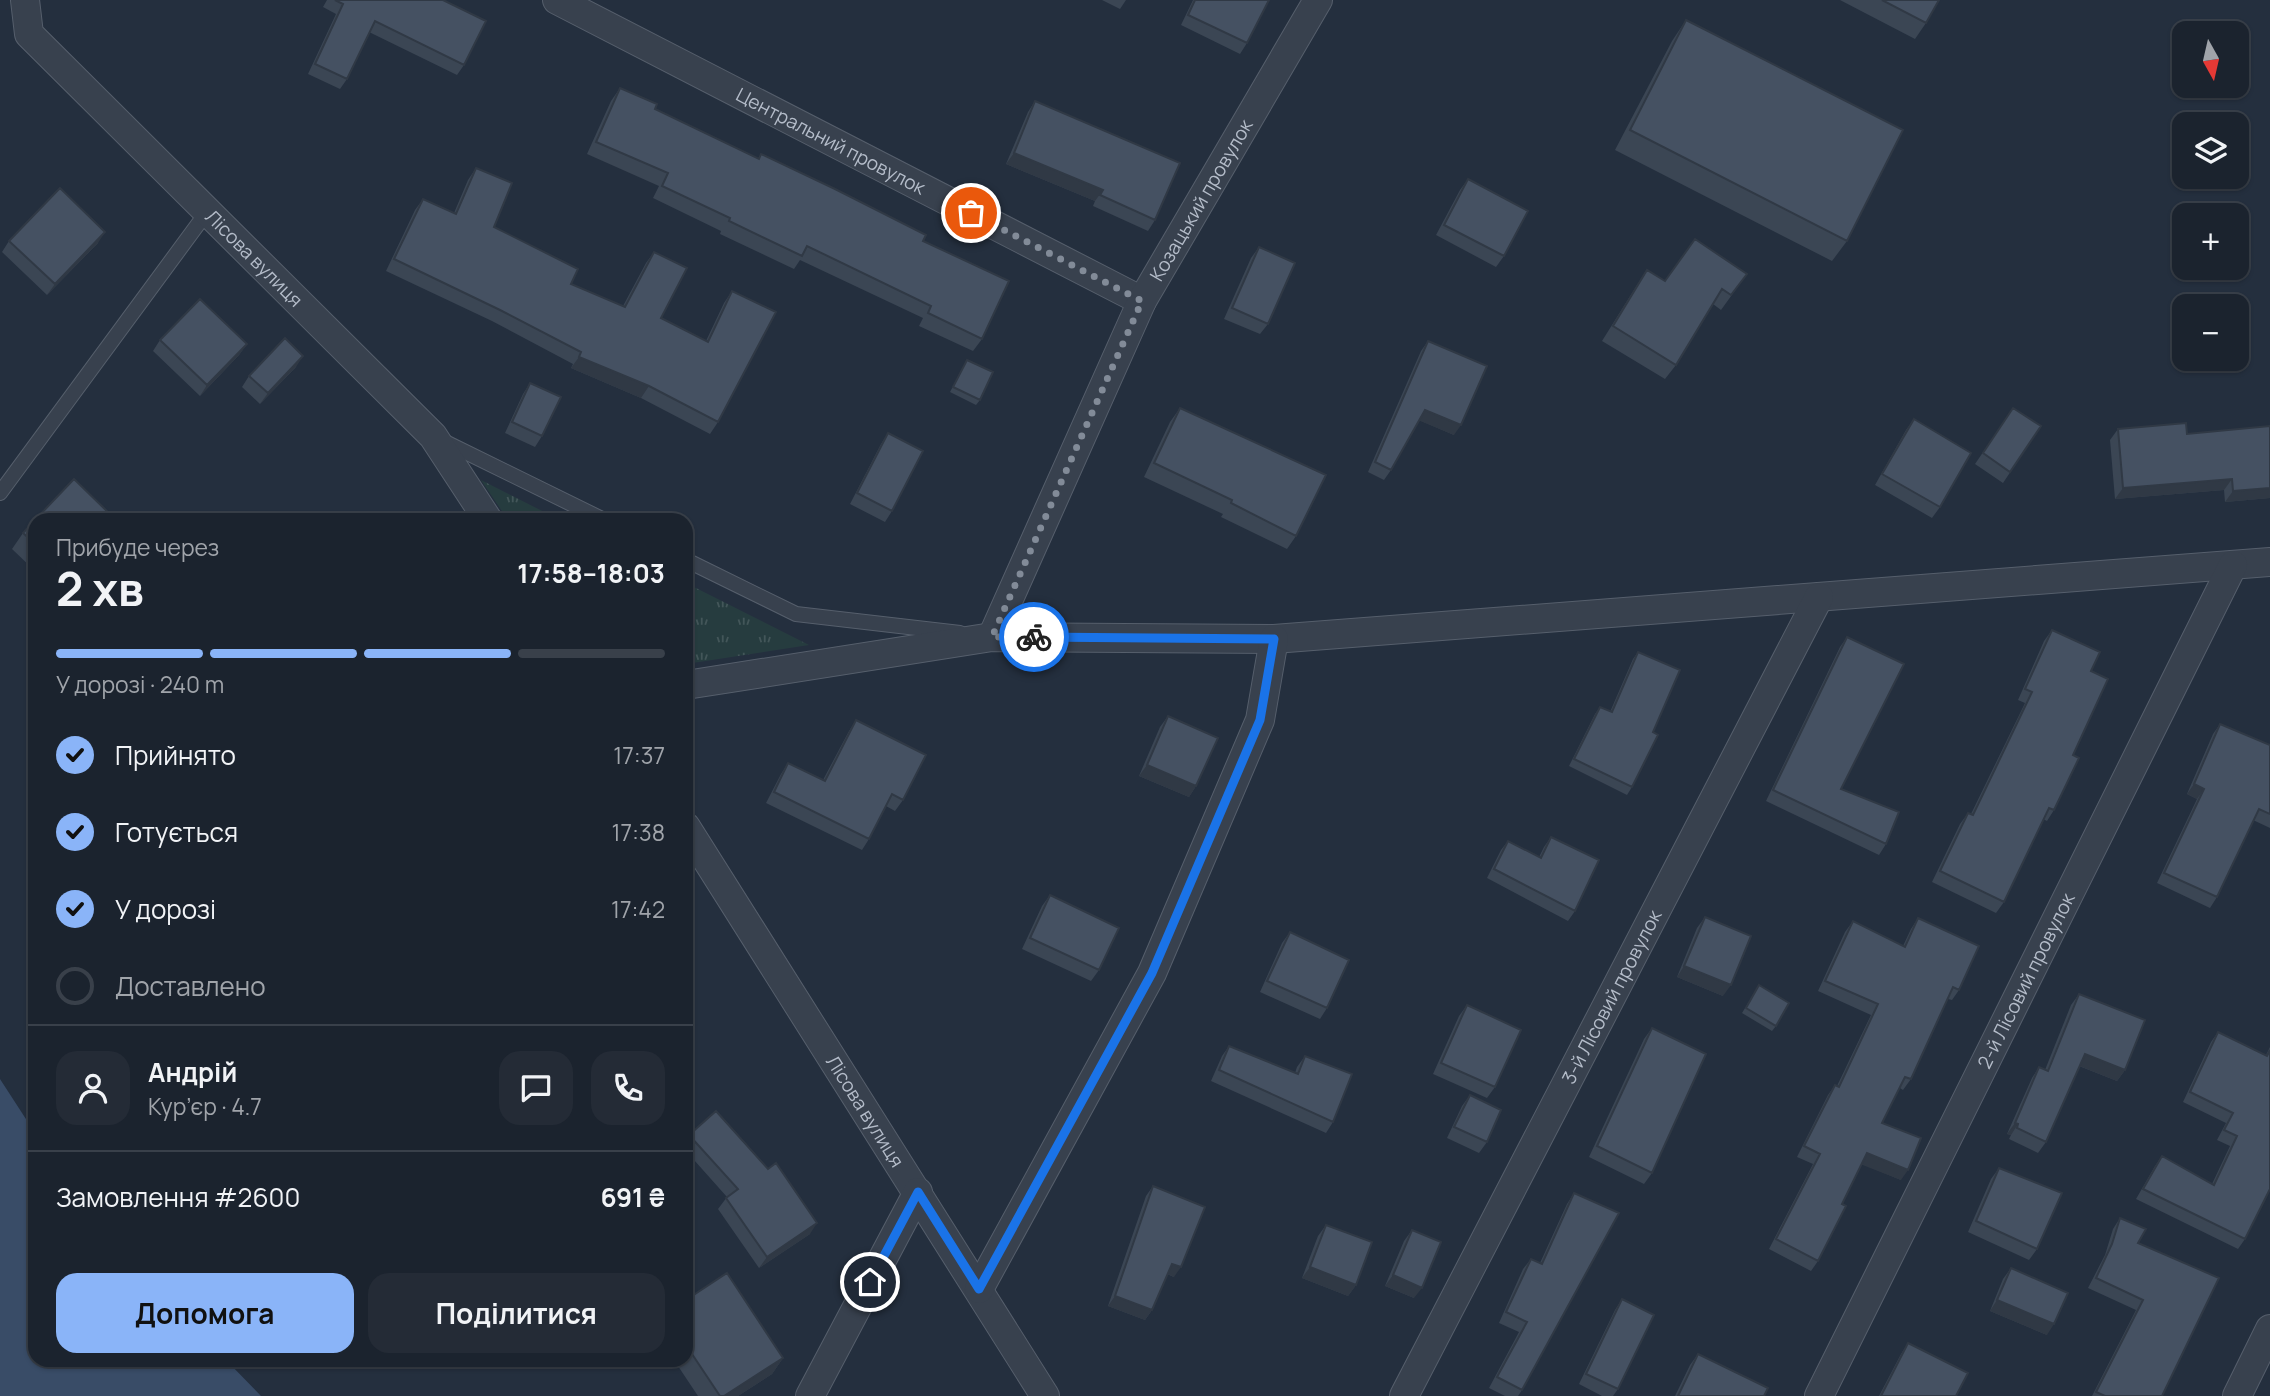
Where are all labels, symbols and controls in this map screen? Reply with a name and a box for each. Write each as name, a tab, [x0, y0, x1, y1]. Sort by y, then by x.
north arrow	[2172, 21, 2249, 98]
map controls	[2172, 21, 2249, 371]
street label: Центральний провулок	[732, 81, 931, 201]
button: layers	[2172, 112, 2249, 189]
street label: Козацький провулок	[1144, 114, 1259, 286]
pin	[941, 183, 1001, 243]
icon: bag	[952, 194, 990, 232]
button: +	[2172, 203, 2249, 280]
street label: Лісова вулиця	[200, 204, 309, 312]
button: −	[2172, 294, 2249, 371]
text: Прибуде через	[56, 531, 219, 563]
text: 17:58–18:03	[517, 555, 665, 591]
text: 2 хв	[56, 557, 144, 620]
courier	[999, 602, 1069, 672]
icon: bike	[1015, 618, 1053, 656]
text: У дорозі · 240 m	[56, 668, 224, 700]
icon: check	[56, 736, 94, 774]
text: Прийнято	[115, 737, 236, 773]
text: 17:37	[613, 739, 665, 771]
icon: check	[56, 813, 94, 851]
text: Готується	[115, 814, 238, 850]
text: 17:38	[612, 816, 665, 848]
street label: 2-й Лісовий провулок	[1971, 888, 2081, 1073]
icon: check	[56, 890, 94, 928]
text: У дорозі	[115, 891, 216, 927]
text: 17:42	[611, 893, 665, 925]
street label: 3-й Лісовий провулок	[1555, 905, 1668, 1088]
text: Доставлено	[115, 968, 266, 1004]
street label: Лісова вулиця	[820, 1050, 910, 1172]
button: person	[56, 1051, 130, 1125]
button: chat	[499, 1051, 573, 1125]
button: phone	[591, 1051, 665, 1125]
text: Андрій	[148, 1054, 237, 1090]
text: Кур’єр · 4.7	[148, 1090, 262, 1122]
text: Замовлення #2600	[56, 1179, 300, 1215]
text: 691 ₴	[600, 1179, 665, 1215]
pin	[840, 1252, 900, 1312]
icon: home	[851, 1263, 889, 1301]
button: Допомога	[56, 1273, 354, 1353]
button: Поділитися	[368, 1273, 665, 1353]

